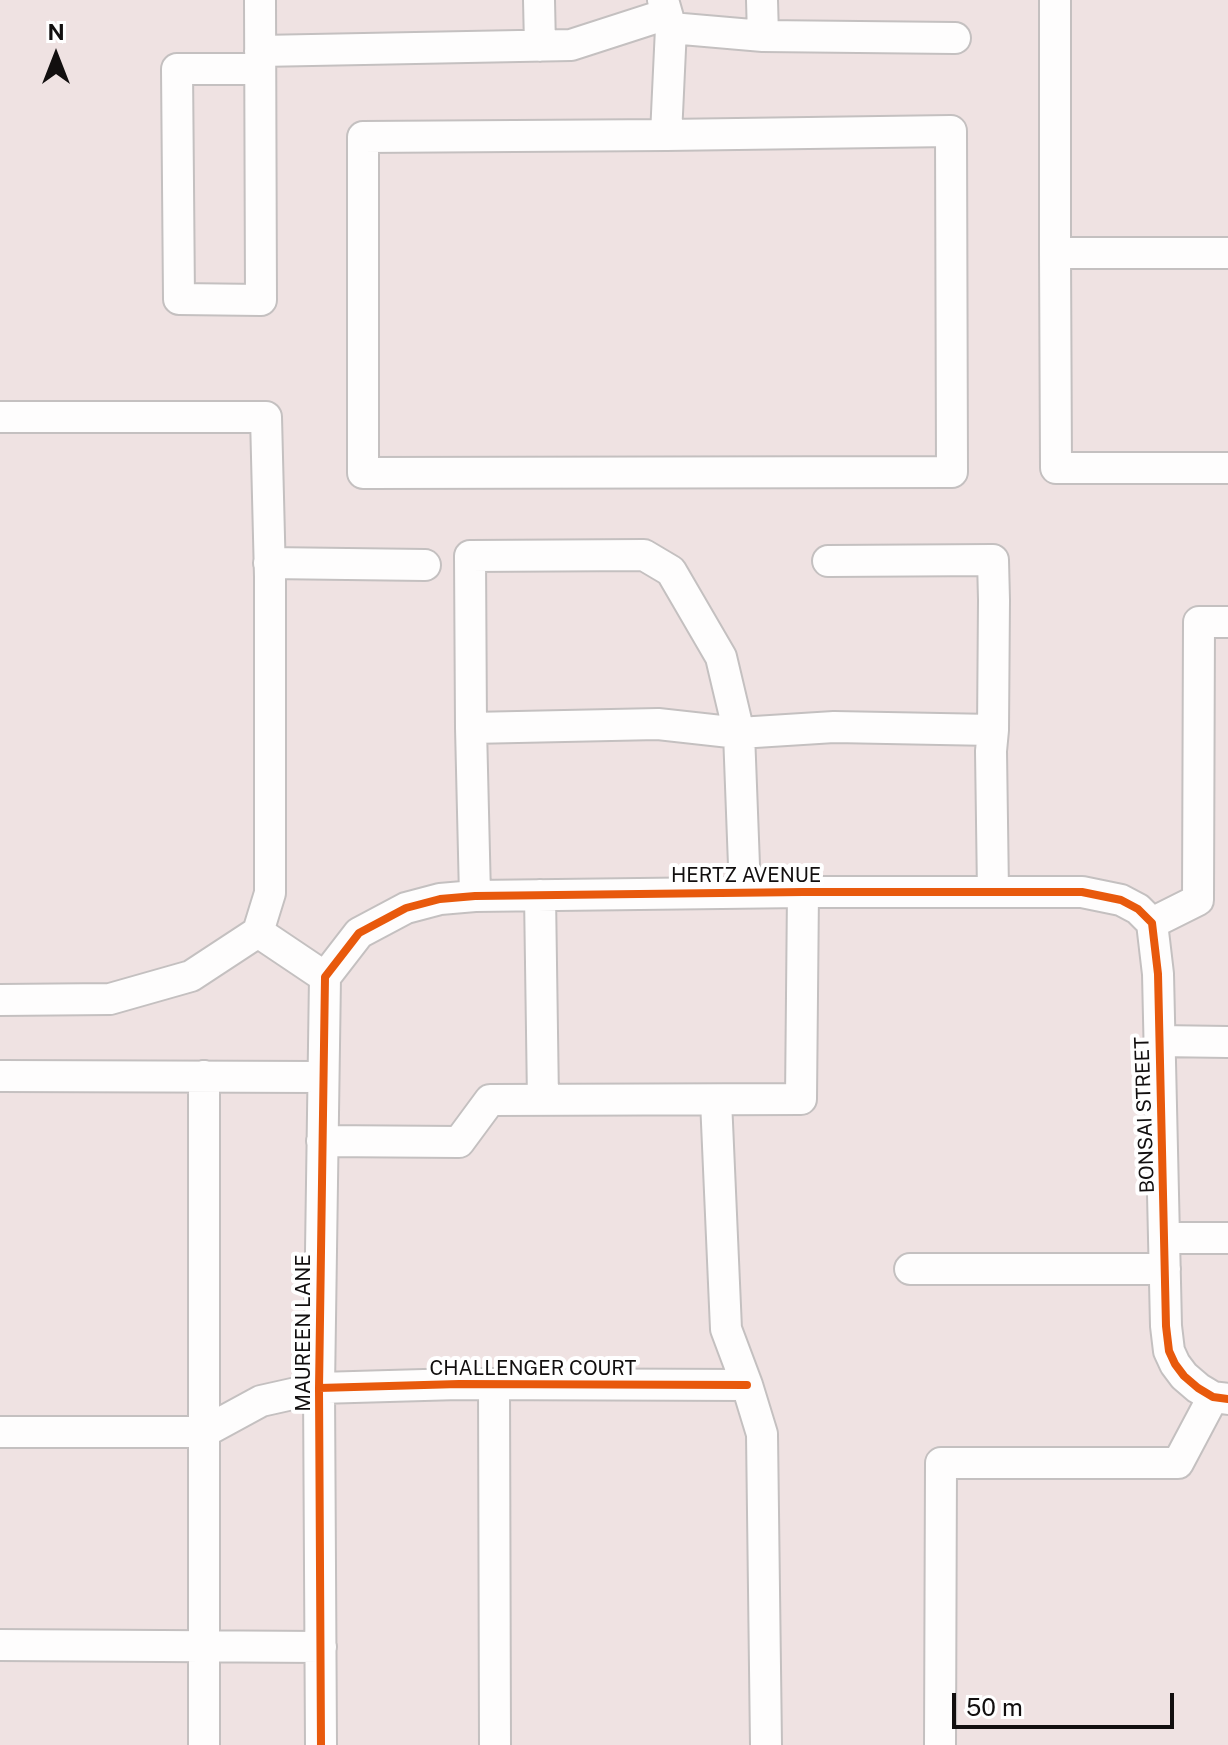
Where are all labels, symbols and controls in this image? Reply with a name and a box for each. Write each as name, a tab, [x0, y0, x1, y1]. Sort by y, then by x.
north arrow	[16, 16, 96, 96]
text: N	[47, 19, 65, 45]
street label: HERTZ AVENUE	[671, 864, 821, 888]
street label: BONSAI STREET	[1130, 1036, 1160, 1194]
street label: MAUREEN LANE	[292, 1254, 316, 1412]
street label: CHALLENGER COURT	[430, 1357, 636, 1381]
scale bar	[956, 1677, 1178, 1727]
text: 50 m	[966, 1693, 1023, 1721]

